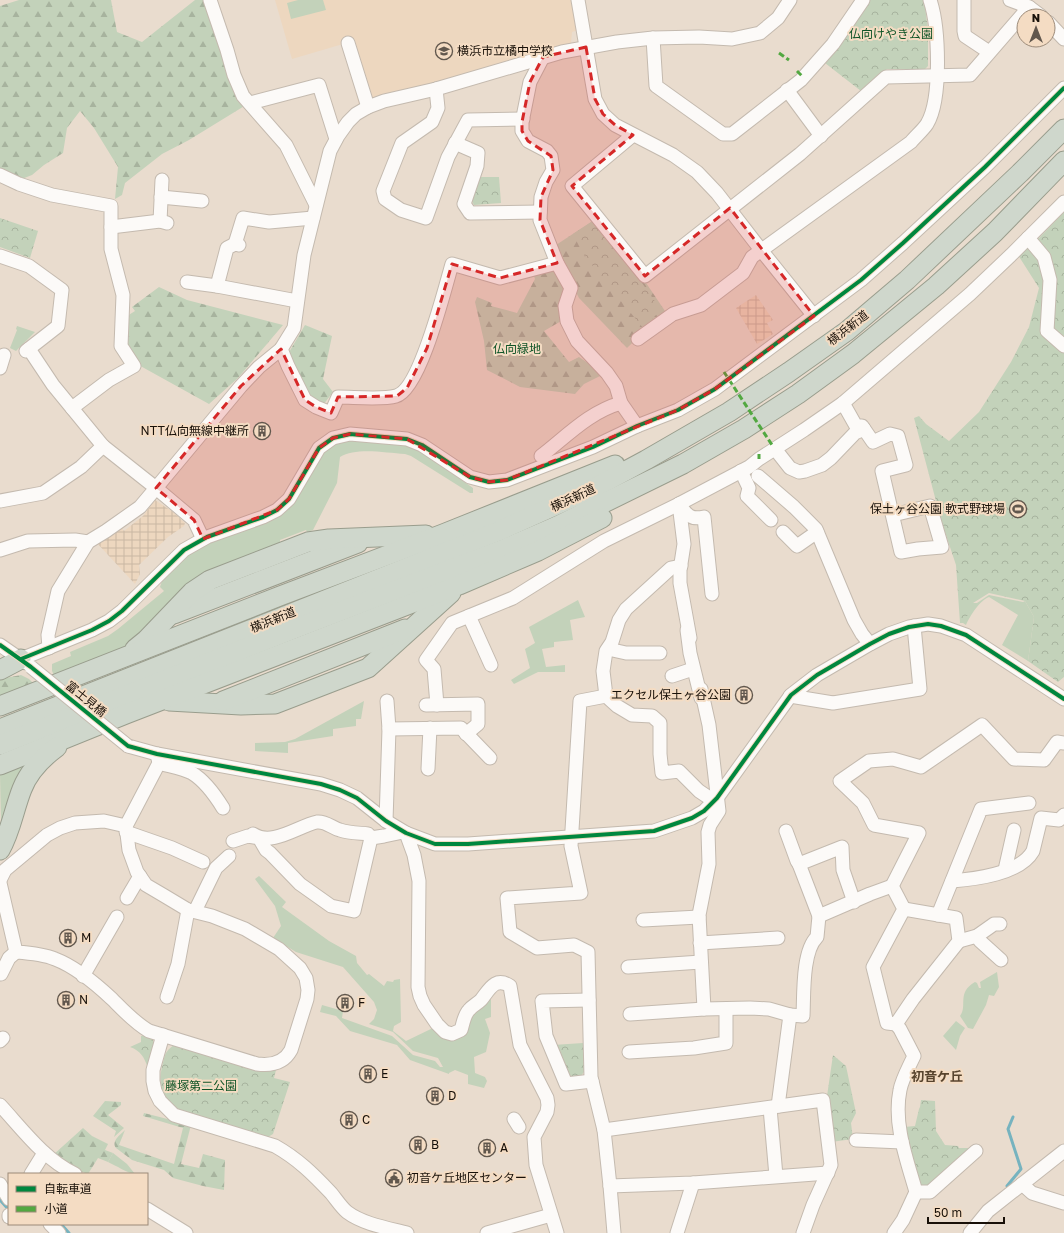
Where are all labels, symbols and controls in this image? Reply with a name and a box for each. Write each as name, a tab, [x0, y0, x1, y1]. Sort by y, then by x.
north arrow	[1016, 8, 1056, 48]
text: N	[1032, 11, 1040, 24]
park label: 仏向けやき公園	[849, 26, 933, 41]
school or university icon: 横浜市立橘中学校	[434, 41, 454, 61]
place label: 横浜市立橘中学校	[457, 43, 553, 58]
street label: 横浜新道	[824, 307, 871, 348]
park label: 仏向緑地	[493, 341, 541, 356]
building icon: NTT仏向無線中継所	[252, 421, 272, 441]
place label: NTT仏向無線中継所	[141, 423, 249, 438]
street label: 横浜新道	[548, 481, 598, 514]
sports icon: 保土ヶ谷公園 軟式野球場	[1008, 499, 1028, 519]
place label: 保土ヶ谷公園 軟式野球場	[870, 501, 1005, 516]
street label: 横浜新道	[248, 604, 298, 635]
street label: 富士見橋	[63, 678, 110, 720]
building icon: エクセル保土ヶ谷公園	[734, 685, 754, 705]
place label: エクセル保土ヶ谷公園	[611, 687, 731, 702]
building icon: M	[58, 928, 78, 948]
place label: M	[81, 930, 91, 945]
building icon: N	[56, 990, 76, 1010]
place label: N	[79, 992, 88, 1007]
building icon: F	[335, 993, 355, 1013]
place label: F	[358, 995, 365, 1010]
building icon: E	[358, 1064, 378, 1084]
place label: E	[381, 1066, 388, 1081]
district label: 初音ケ丘	[911, 1068, 963, 1084]
park label: 藤塚第二公園	[165, 1078, 237, 1093]
building icon: D	[425, 1086, 445, 1106]
place label: D	[448, 1088, 456, 1103]
building icon: C	[339, 1110, 359, 1130]
place label: C	[362, 1112, 370, 1127]
building icon: B	[408, 1135, 428, 1155]
place label: B	[431, 1137, 439, 1152]
building icon: A	[477, 1138, 497, 1158]
place label: A	[500, 1140, 508, 1155]
public building icon: 初音ケ丘地区センター	[384, 1168, 404, 1188]
place label: 初音ケ丘地区センター	[407, 1170, 527, 1185]
legend	[8, 1173, 148, 1225]
text: 自転車道	[44, 1181, 92, 1196]
scale bar	[928, 1199, 1004, 1225]
text: 小道	[44, 1201, 68, 1216]
text: 50 m	[934, 1205, 962, 1220]

